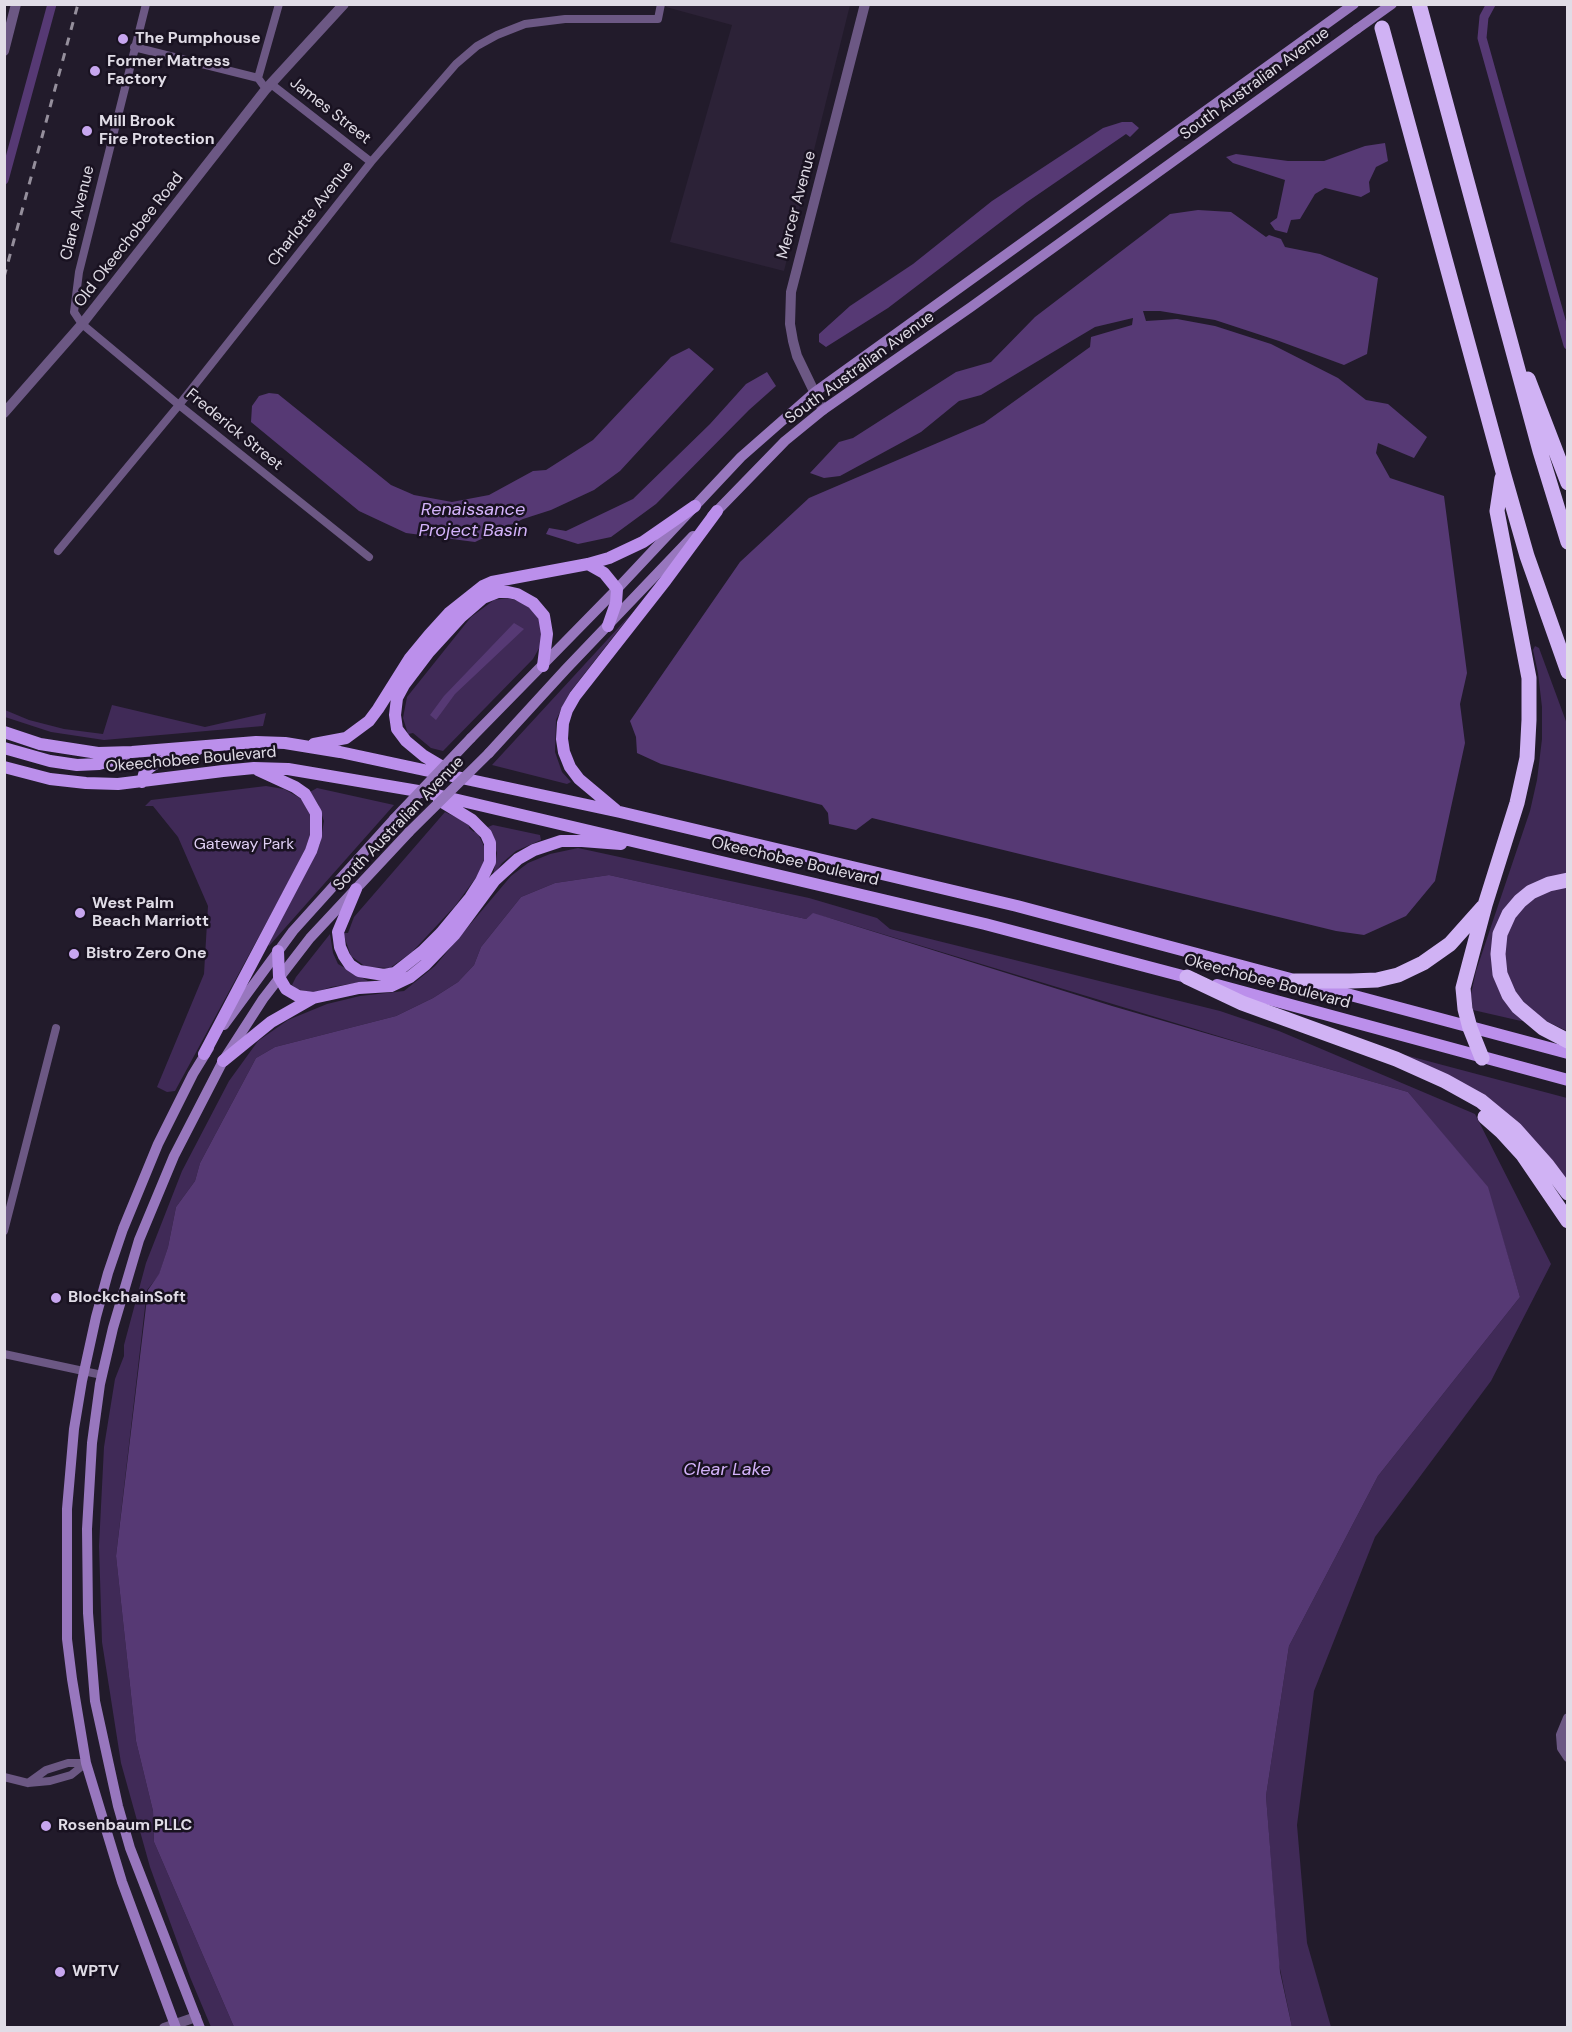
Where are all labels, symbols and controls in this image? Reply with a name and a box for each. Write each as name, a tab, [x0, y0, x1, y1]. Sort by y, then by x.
street label: South Australian Avenue	[1177, 23, 1333, 145]
place label: The Pumphouse	[135, 29, 261, 49]
marker: The Pumphouse	[116, 32, 130, 46]
place label: Former Matress Factory	[107, 52, 230, 90]
marker: Former Matress Factory	[88, 64, 102, 78]
street label: James Street	[286, 73, 374, 149]
place label: Mill Brook Fire Protection	[99, 112, 215, 150]
marker: Mill Brook Fire Protection	[80, 124, 94, 138]
street label: Mercer Avenue	[773, 149, 821, 261]
street label: Charlotte Avenue	[264, 158, 358, 270]
street label: Clare Avenue	[57, 164, 99, 262]
street label: Old Okeechobee Road	[70, 169, 188, 311]
street label: South Australian Avenue	[782, 307, 938, 429]
street label: Frederick Street	[182, 385, 286, 475]
water label: Renaissance Project Basin	[418, 499, 528, 542]
street label: Okeechobee Boulevard	[105, 743, 277, 777]
street label: South Australian Avenue	[330, 753, 468, 895]
street label: Okeechobee Boulevard	[709, 833, 881, 891]
park label: Gateway Park	[194, 835, 294, 855]
place label: West Palm Beach Marriott	[92, 894, 209, 932]
marker: West Palm Beach Marriott	[73, 906, 87, 920]
place label: Bistro Zero One	[86, 944, 207, 964]
marker: Bistro Zero One	[67, 947, 81, 961]
street label: Okeechobee Boulevard	[1182, 951, 1352, 1013]
place label: BlockchainSoft	[68, 1288, 186, 1308]
marker: BlockchainSoft	[49, 1291, 63, 1305]
water label: Clear Lake	[683, 1459, 771, 1481]
place label: Rosenbaum PLLC	[58, 1816, 192, 1836]
marker: Rosenbaum PLLC	[39, 1819, 53, 1833]
place label: WPTV	[72, 1962, 119, 1982]
marker: WPTV	[53, 1965, 67, 1979]

